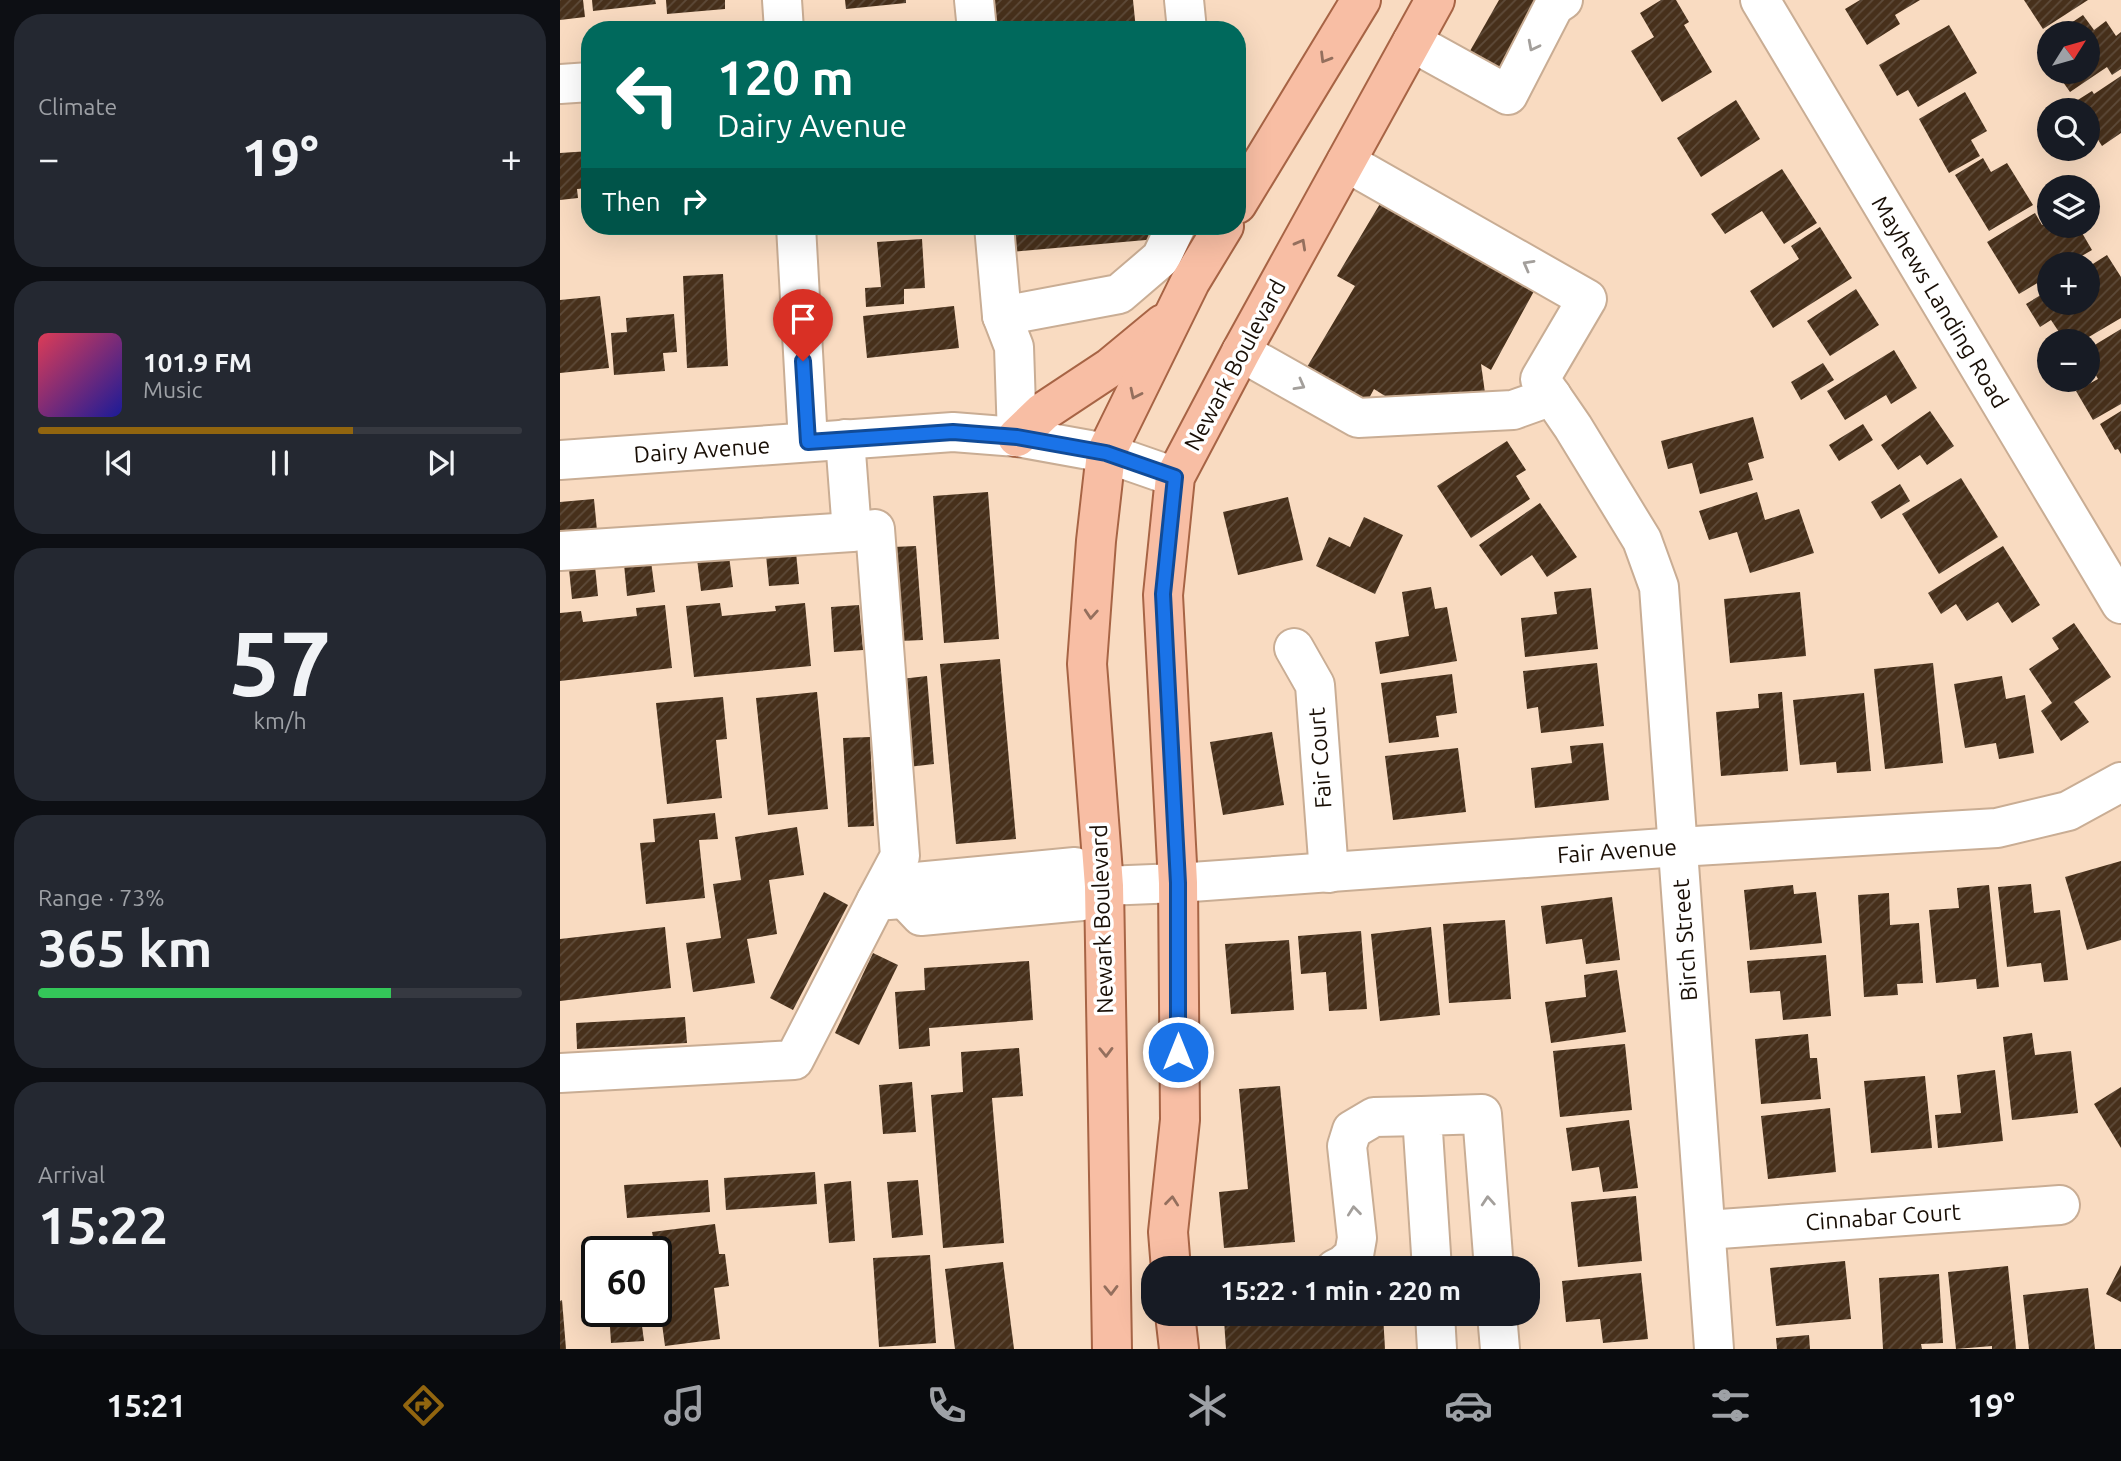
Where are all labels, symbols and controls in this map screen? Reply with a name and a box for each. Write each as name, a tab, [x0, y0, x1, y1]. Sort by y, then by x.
north arrow	[2037, 21, 2100, 84]
map controls	[2037, 21, 2100, 392]
one-way arrow	[1528, 38, 1541, 51]
icon: left	[602, 49, 693, 140]
text: 120 m	[717, 49, 854, 104]
one-way arrow	[1321, 51, 1334, 64]
text: Climate	[38, 94, 117, 119]
button: search	[2037, 98, 2100, 161]
text: Dairy Avenue	[717, 107, 907, 143]
text: 19°	[241, 128, 319, 186]
text: −	[38, 137, 59, 179]
text: +	[501, 137, 522, 179]
button: layers	[2037, 175, 2100, 238]
icon: right	[675, 182, 713, 220]
text: Then	[602, 187, 661, 216]
street label: Mayhews Landing Road	[1867, 192, 2014, 412]
one-way arrow	[1293, 239, 1306, 252]
button: +	[2037, 252, 2100, 315]
one-way arrow	[1523, 260, 1535, 273]
street label: Newark Boulevard	[1179, 275, 1290, 454]
pin	[773, 289, 833, 361]
icon: arrive	[784, 300, 822, 338]
button: −	[2037, 329, 2100, 392]
text: 101.9 FM	[143, 348, 252, 377]
text: Music	[143, 377, 202, 402]
one-way arrow	[1293, 377, 1306, 390]
one-way arrow	[1129, 387, 1143, 399]
street label: Dairy Avenue	[633, 432, 771, 467]
icon: previous	[100, 444, 138, 482]
icon: pause	[261, 444, 299, 482]
icon: next	[422, 444, 460, 482]
one-way arrow	[1084, 609, 1099, 620]
text: 57	[229, 611, 331, 713]
street label: Fair Court	[1304, 707, 1335, 809]
text: km/h	[253, 708, 307, 733]
street label: Newark Boulevard	[1086, 824, 1117, 1014]
street label: Fair Avenue	[1556, 834, 1678, 867]
street label: Birch Street	[1668, 878, 1701, 1002]
text: Range · 73%	[38, 885, 165, 910]
text: 365 km	[38, 919, 212, 977]
position arrow	[1141, 1015, 1215, 1089]
one-way arrow	[1099, 1047, 1114, 1058]
text: Arrival	[38, 1162, 105, 1187]
one-way arrow	[1164, 1195, 1179, 1207]
one-way arrow	[1481, 1195, 1496, 1206]
text: 15:22	[38, 1196, 168, 1254]
street label: Cinnabar Court	[1805, 1199, 1961, 1234]
one-way arrow	[1346, 1205, 1361, 1217]
speed limit sign: 60	[581, 1236, 672, 1327]
text: 15:22 · 1 min · 220 m	[1220, 1276, 1461, 1305]
one-way arrow	[1103, 1284, 1118, 1295]
icon: directions	[399, 1381, 448, 1430]
icon: music	[660, 1381, 709, 1430]
icon: phone	[922, 1381, 971, 1430]
icon: climate	[1183, 1381, 1232, 1430]
icon: car	[1444, 1381, 1493, 1430]
icon: filters	[1706, 1381, 1755, 1430]
text: 15:21	[106, 1387, 186, 1423]
text: 19°	[1967, 1387, 2015, 1423]

